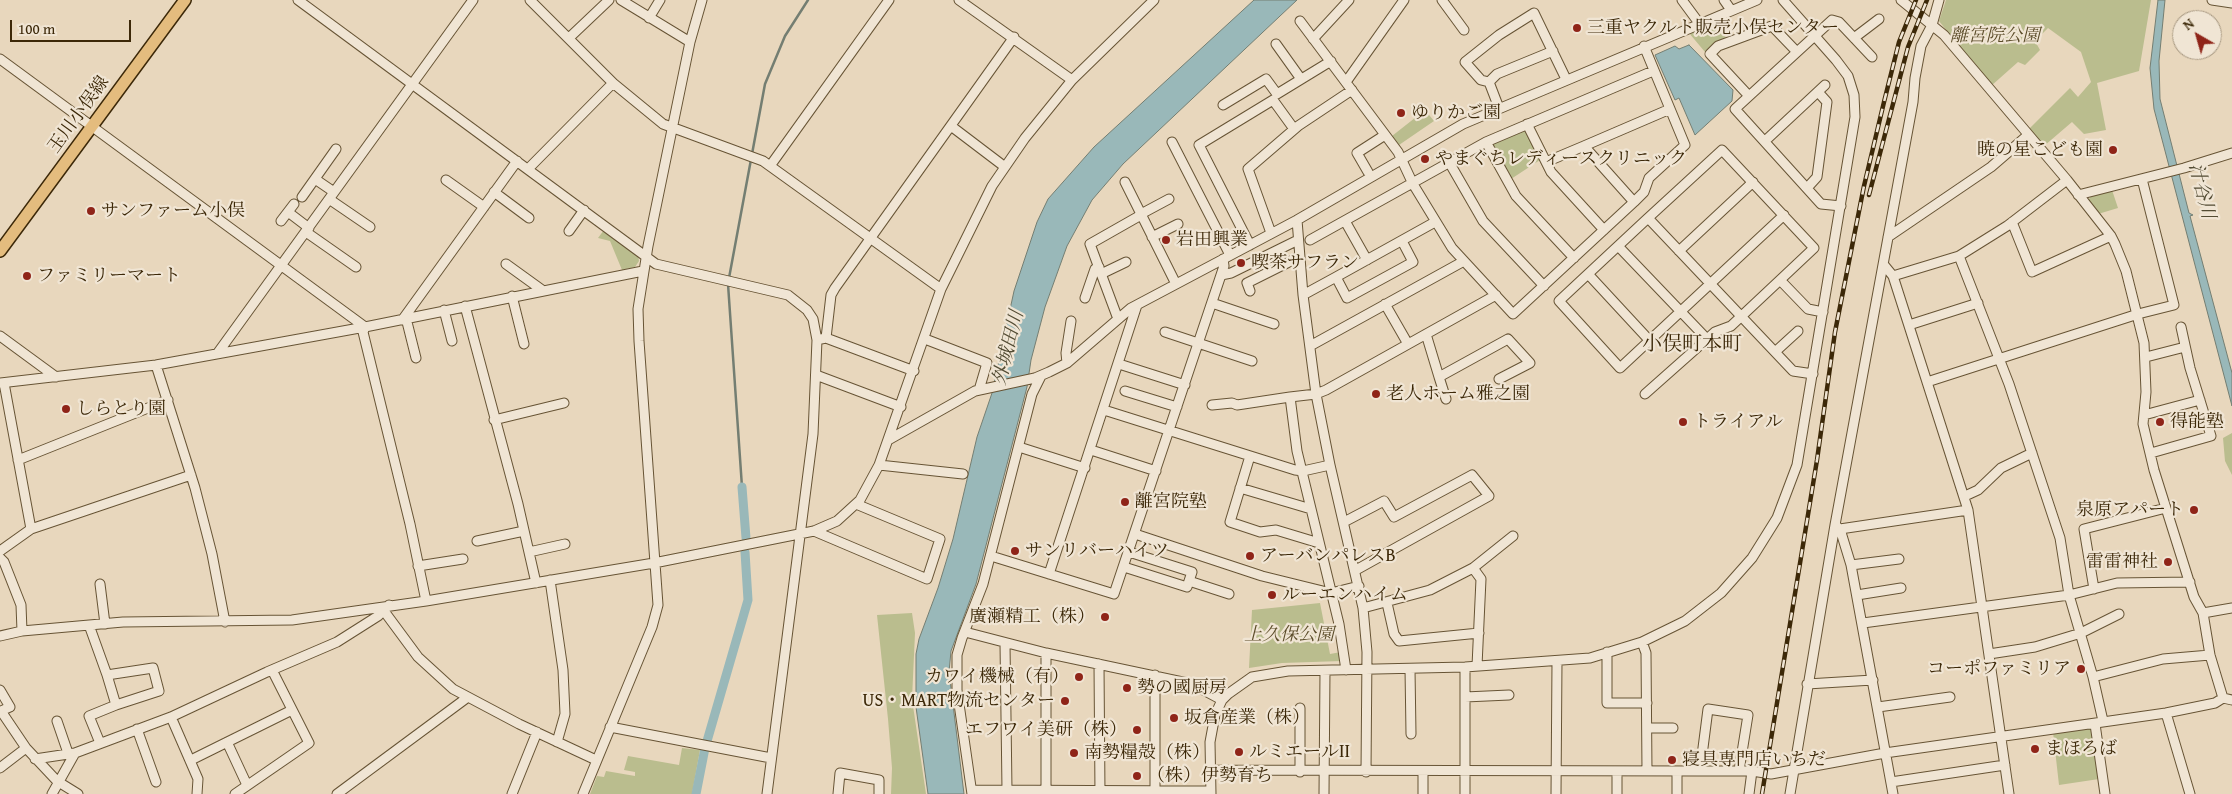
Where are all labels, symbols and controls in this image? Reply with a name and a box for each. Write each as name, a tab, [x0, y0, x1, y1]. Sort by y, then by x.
scale bar	[12, 10, 134, 42]
north arrow	[2172, 10, 2222, 60]
text: N	[2179, 13, 2198, 35]
place label: 三重ヤクルト販売小俣センター	[1587, 17, 1839, 39]
text: 100 m	[18, 18, 55, 39]
marker: 三重ヤクルト販売小俣センター	[1571, 22, 1583, 34]
park label: 離宮院公園	[1950, 25, 2040, 47]
street label: 玉川小俣線	[44, 72, 114, 158]
place label: ゆりかご園	[1411, 102, 1501, 124]
marker: ゆりかご園	[1395, 107, 1407, 119]
place label: 暁の星こども園	[1977, 139, 2103, 161]
marker: 暁の星こども園	[2107, 144, 2119, 156]
place label: やまぐちレディースクリニック	[1435, 148, 1687, 170]
marker: やまぐちレディースクリニック	[1419, 153, 1431, 165]
water label: 汁谷川	[2183, 161, 2219, 221]
place label: サンファーム小俣	[101, 200, 245, 222]
marker: サンファーム小俣	[85, 205, 97, 217]
place label: 岩田興業	[1176, 229, 1248, 251]
marker: 岩田興業	[1160, 234, 1172, 246]
place label: 喫茶サフラン	[1251, 252, 1359, 274]
marker: 喫茶サフラン	[1235, 257, 1247, 269]
place label: ファミリーマート	[37, 265, 181, 287]
marker: ファミリーマート	[21, 270, 33, 282]
water label: 外城田川	[989, 308, 1029, 388]
district label: 小俣町本町	[1642, 333, 1742, 357]
place label: 老人ホーム雅之園	[1386, 383, 1530, 405]
marker: 老人ホーム雅之園	[1370, 388, 1382, 400]
place label: しらとり園	[76, 398, 166, 420]
marker: しらとり園	[60, 403, 72, 415]
place label: トライアル	[1693, 411, 1783, 433]
place label: 得能塾	[2170, 411, 2224, 433]
marker: トライアル	[1677, 416, 1689, 428]
marker: 得能塾	[2154, 416, 2166, 428]
place label: 離宮院塾	[1135, 491, 1207, 513]
marker: 離宮院塾	[1119, 496, 1131, 508]
place label: 泉原アパート	[2076, 499, 2184, 521]
marker: 泉原アパート	[2188, 504, 2200, 516]
place label: サンリバーハイツ	[1025, 540, 1169, 562]
marker: サンリバーハイツ	[1009, 545, 1021, 557]
place label: アーバンパレスB	[1260, 545, 1396, 567]
marker: アーバンパレスB	[1244, 550, 1256, 562]
place label: 雷雷神社	[2086, 551, 2158, 573]
marker: 雷雷神社	[2162, 556, 2174, 568]
place label: ルーエンハイム	[1282, 584, 1408, 606]
marker: ルーエンハイム	[1266, 589, 1278, 601]
place label: 廣瀬精工（株）	[969, 606, 1095, 628]
marker: 廣瀬精工（株）	[1099, 611, 1111, 623]
park label: 上久保公園	[1244, 624, 1334, 646]
place label: コーポファミリア	[1927, 658, 2071, 680]
marker: コーポファミリア	[2075, 663, 2087, 675]
place label: カワイ機械（有）	[925, 666, 1069, 688]
marker: カワイ機械（有）	[1073, 671, 1085, 683]
place label: 勢の國厨房	[1137, 677, 1227, 699]
marker: 勢の國厨房	[1121, 682, 1133, 694]
place label: US・MART物流センター	[863, 690, 1055, 712]
marker: US・MART物流センター	[1059, 695, 1071, 707]
place label: 坂倉産業（株）	[1184, 707, 1310, 729]
marker: 坂倉産業（株）	[1168, 712, 1180, 724]
place label: エフワイ美研（株）	[965, 719, 1127, 741]
marker: エフワイ美研（株）	[1131, 724, 1143, 736]
place label: まほろば	[2045, 738, 2117, 760]
place label: ルミエールⅡ	[1249, 741, 1350, 763]
place label: 南勢糧殻（株）	[1084, 742, 1210, 764]
marker: まほろば	[2029, 743, 2041, 755]
marker: ルミエールⅡ	[1233, 746, 1245, 758]
marker: 南勢糧殻（株）	[1068, 747, 1080, 759]
place label: 寝具専門店いちだ	[1682, 749, 1826, 771]
marker: 寝具専門店いちだ	[1666, 754, 1678, 766]
place label: （株）伊勢育ち	[1147, 765, 1273, 787]
marker: （株）伊勢育ち	[1131, 770, 1143, 782]

